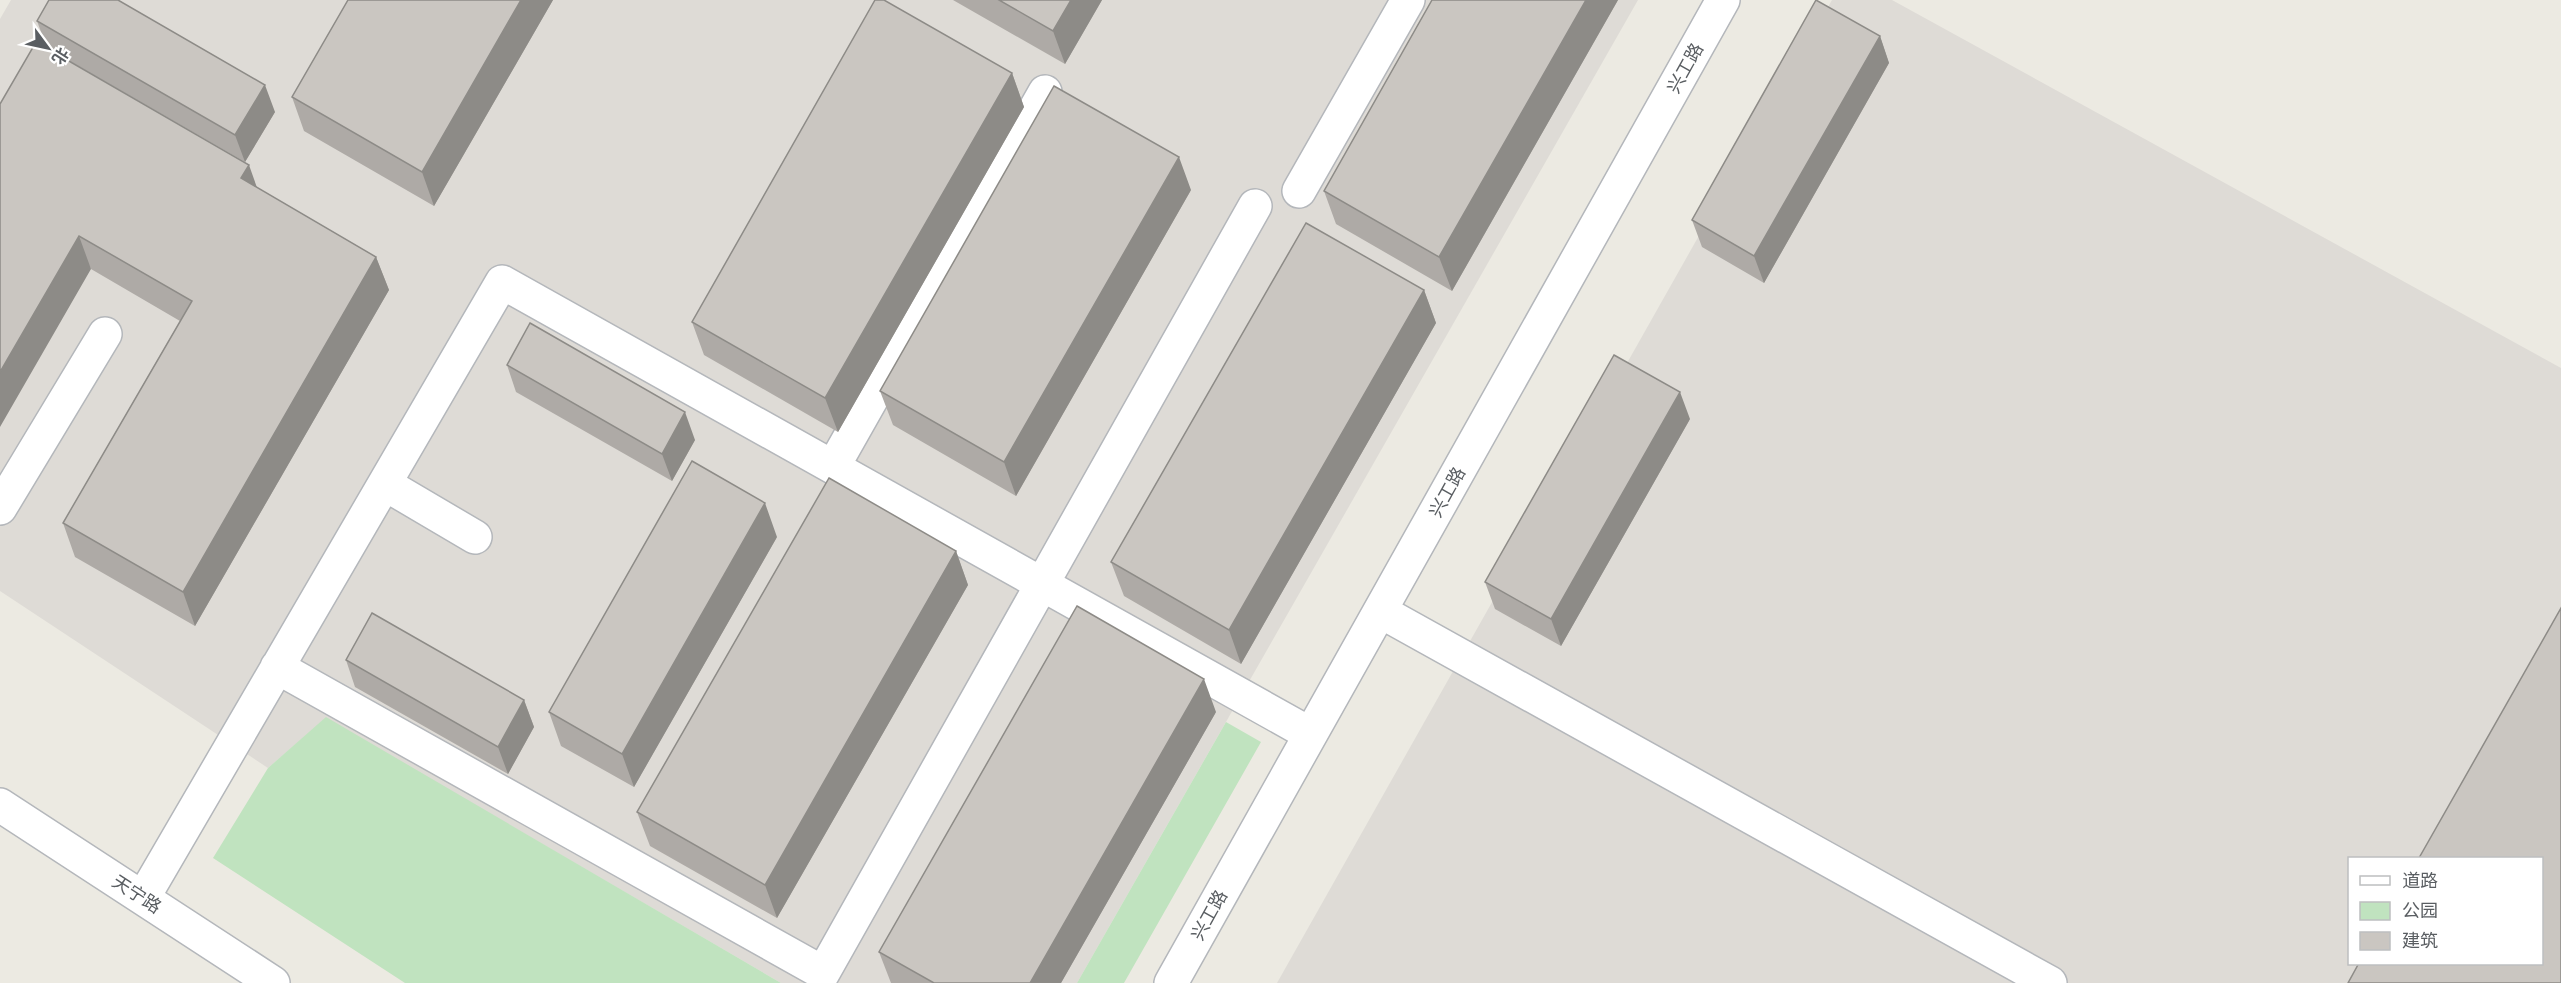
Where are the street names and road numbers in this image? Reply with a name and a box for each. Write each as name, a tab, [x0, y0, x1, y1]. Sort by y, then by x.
street label: 兴工路	[1662, 39, 1708, 97]
street label: 兴工路	[1424, 463, 1470, 521]
street label: 天宁路	[108, 870, 166, 918]
street label: 兴工路	[1186, 886, 1232, 944]

